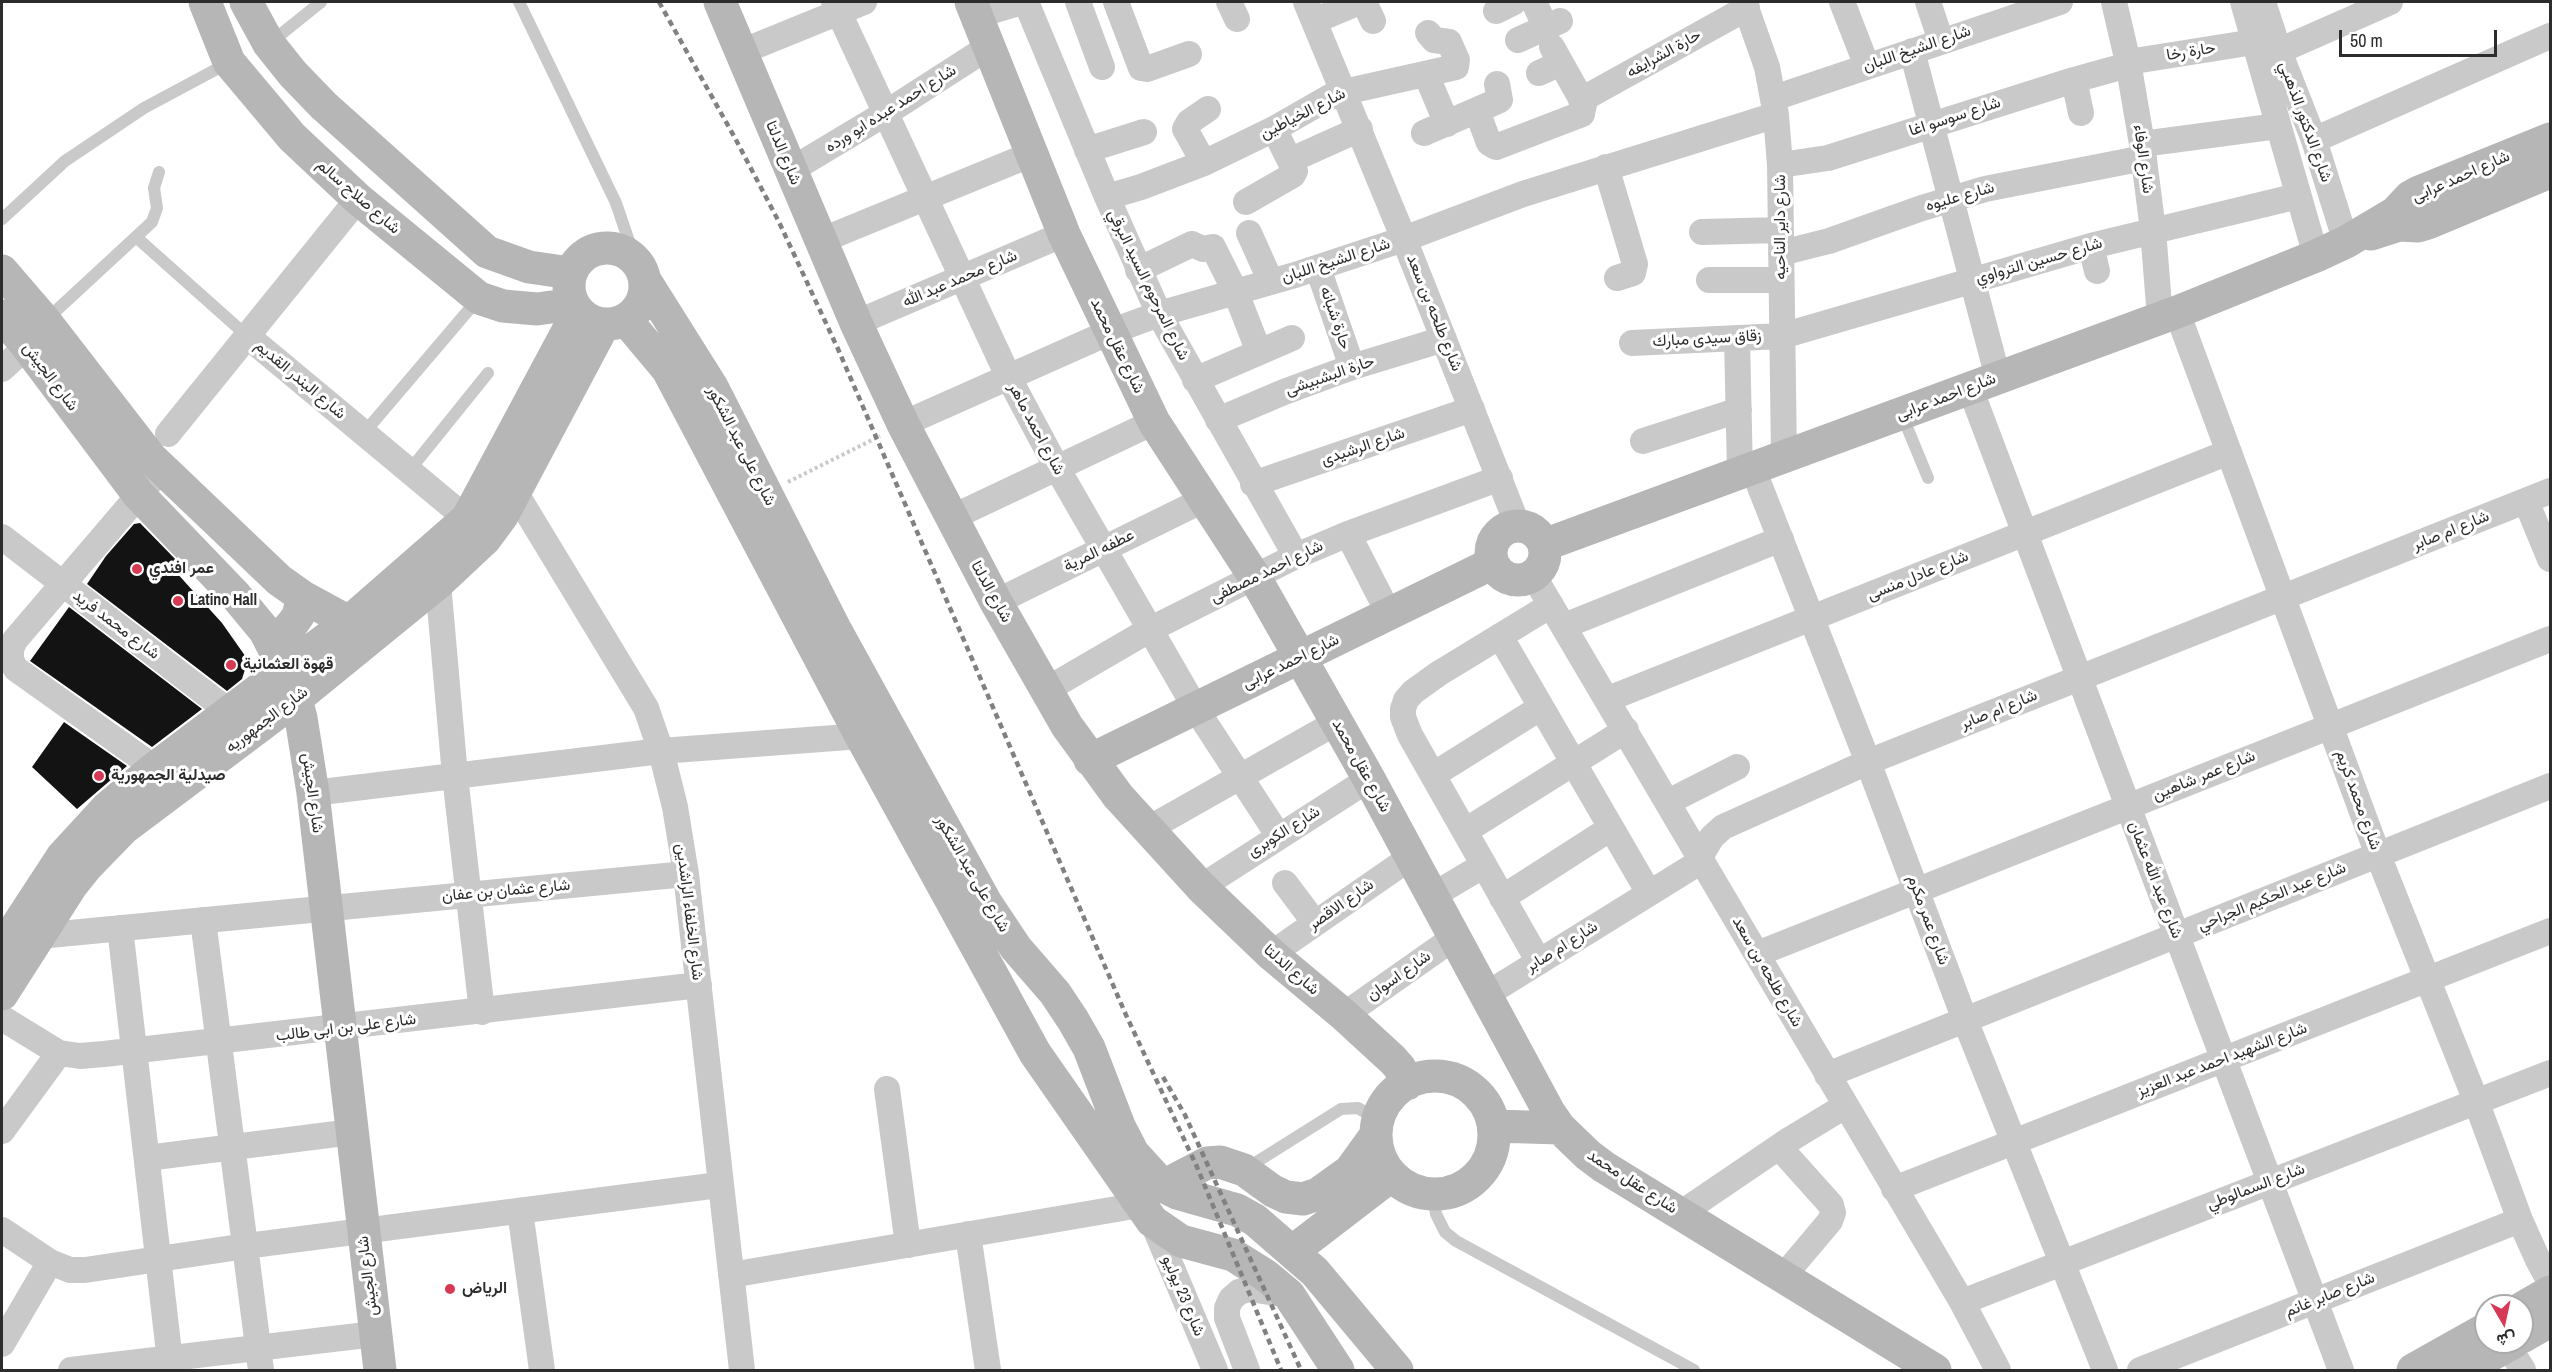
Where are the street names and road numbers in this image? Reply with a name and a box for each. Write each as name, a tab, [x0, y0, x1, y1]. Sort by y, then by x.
street label: شارع الشيخ اللبان	[1860, 22, 1974, 76]
street label: حارة الشرايفه	[1623, 26, 1705, 82]
street label: حارة رخا	[2165, 39, 2217, 65]
street label: شارع الدكتور الذهبي	[2274, 59, 2336, 185]
street label: شارع احمد عبده ابو ورده	[822, 61, 960, 157]
street label: شارع الخياطين	[1257, 84, 1349, 144]
street label: شارع سوسو اغا	[1907, 93, 2003, 141]
street label: شارع الدلتا	[761, 118, 805, 188]
street label: شارع الوفاء	[2129, 123, 2157, 195]
street label: شارع احمد عرابى	[2409, 147, 2513, 207]
street label: شارع صلاح سالم	[312, 155, 404, 239]
street label: شارع داير الناحيه	[1771, 174, 1791, 280]
street label: شارع عليوه	[1923, 178, 1997, 216]
street label: شارع المرحوم السيد البرقي	[1103, 206, 1193, 364]
street label: شارع الشيخ اللبان	[1279, 234, 1393, 288]
street label: شارع حسين الترواوي	[1973, 234, 2105, 288]
street label: شارع محمد عبد الله	[900, 246, 1020, 312]
street label: شارع طلحه بن سعد	[1402, 252, 1466, 374]
street label: حارة شبانه	[1315, 284, 1355, 352]
street label: شارع عقل محمد	[1086, 295, 1148, 397]
street label: زقاق سيدى مبارك	[1652, 327, 1762, 351]
street label: شارع البندر القديم	[251, 336, 349, 424]
street label: شارع الجيش	[18, 339, 82, 415]
street label: حارة البشبيشى	[1283, 352, 1377, 400]
street label: شارع احمد عرابى	[1893, 369, 1999, 425]
street label: شارع احمد ماهر	[1004, 380, 1068, 478]
street label: شارع على عبد الشكور	[702, 383, 780, 509]
street label: شارع الرشيدى	[1319, 424, 1407, 470]
street label: شارع ام صابر	[2410, 507, 2492, 555]
street label: عطفه المرية	[1061, 526, 1137, 576]
street label: شارع احمد مصطفى	[1208, 536, 1326, 608]
street label: شارع عادل منسى	[1864, 547, 1972, 605]
street label: شارع الدلتا	[966, 558, 1016, 626]
street label: شارع محمد فريد	[69, 586, 163, 664]
street label: شارع احمد عرابى	[1239, 630, 1343, 694]
street label: شارع الجمهوريه	[222, 683, 312, 757]
street label: شارع ام صابر	[1958, 686, 2040, 734]
street label: شارع عقل محمد	[1327, 716, 1395, 816]
street label: شارع عمر شاهين	[2150, 747, 2258, 805]
street label: شارع محمد كريم	[2331, 747, 2385, 853]
street label: شارع الجيش	[297, 752, 327, 834]
street label: شارع الكوبرى	[1244, 802, 1324, 862]
street label: شارع على عبد الشكور	[931, 812, 1013, 936]
street label: شارع عبد الله عثمان	[2124, 819, 2186, 941]
street label: شارع الخلفاء الراشدين	[671, 842, 707, 982]
street label: شارع عبد الحكيم الجراحي	[2195, 859, 2349, 935]
street label: شارع عمر مكرم	[1903, 872, 1953, 968]
street label: شارع الاقصر	[1304, 875, 1378, 935]
street label: شارع عثمان بن عفان	[441, 876, 571, 906]
street label: شارع طلحه بن سعد	[1728, 913, 1806, 1031]
street label: شارع ام صابر	[1522, 917, 1602, 977]
street label: شارع الدلتا	[1259, 941, 1323, 999]
street label: شارع اسوان	[1363, 947, 1435, 1005]
street label: شارع على بن ابى طالب	[275, 1010, 417, 1046]
street label: شارع الشهيد احمد عبد العزيز	[2134, 1019, 2310, 1101]
street label: شارع عقل محمد	[1583, 1146, 1681, 1218]
street label: شارع السمالوطي	[2204, 1159, 2308, 1215]
street label: شارع الجيش	[354, 1235, 382, 1317]
street label: شارع 23 يوليو	[1157, 1253, 1209, 1339]
street label: شارع صابر غانم	[2282, 1268, 2378, 1322]

